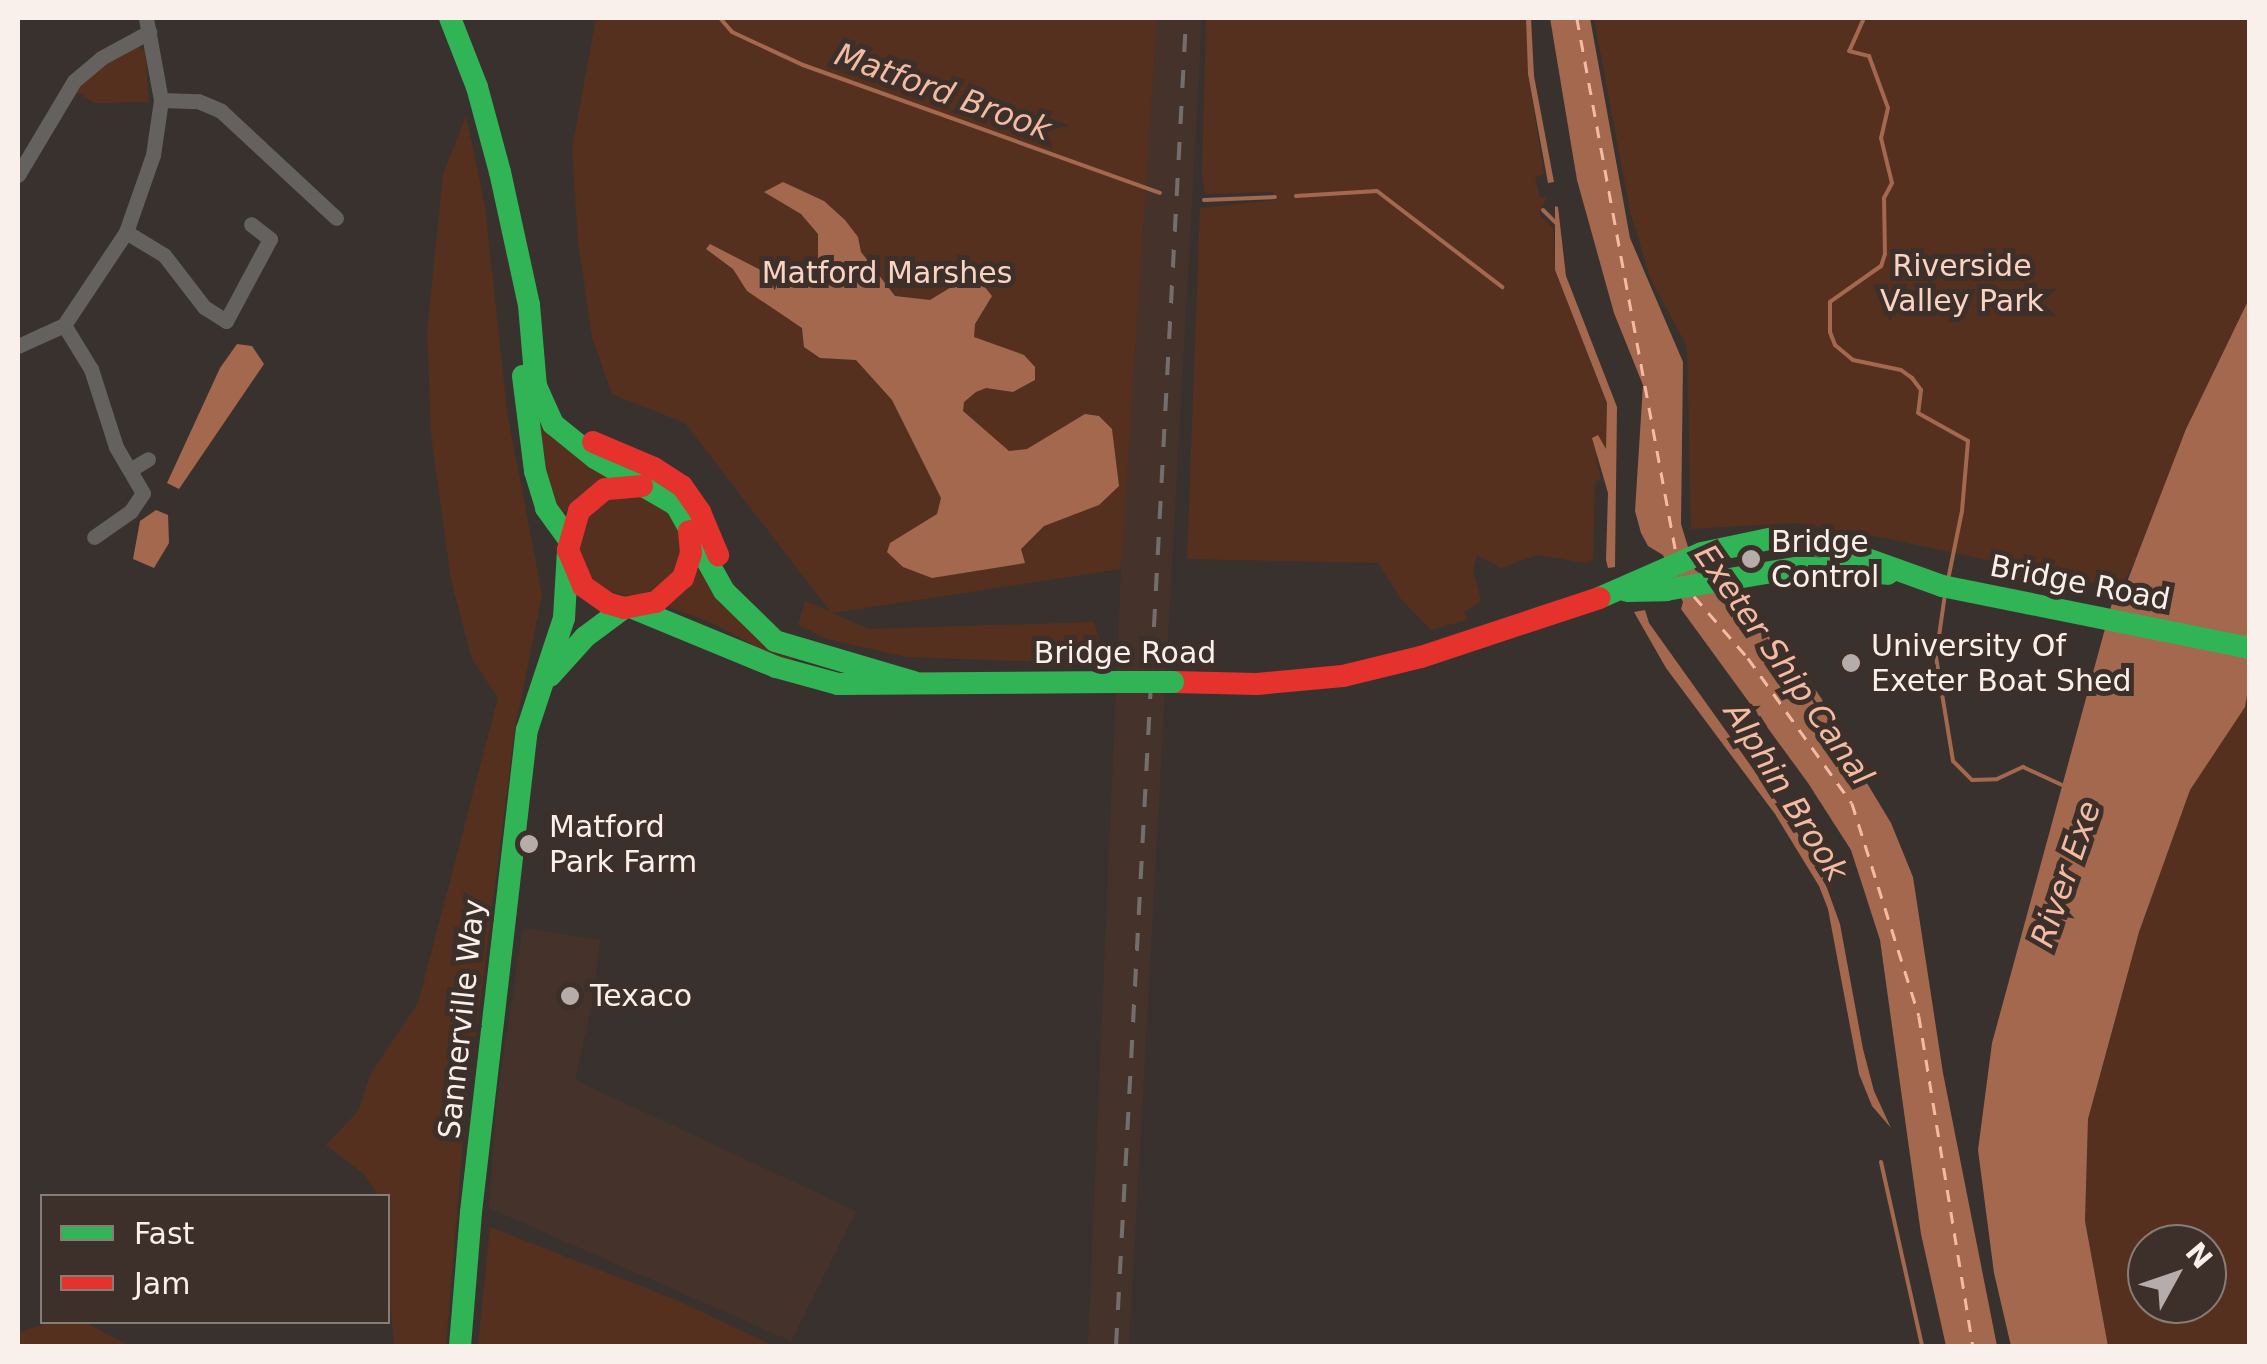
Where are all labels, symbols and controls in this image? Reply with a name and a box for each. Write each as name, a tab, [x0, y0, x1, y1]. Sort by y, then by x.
water label: Matford Brook	[830, 35, 1056, 149]
park label: Riverside Valley Park	[1880, 248, 2044, 318]
park label: Matford Marshes	[762, 255, 1012, 291]
place label: Bridge Control	[1771, 524, 1879, 594]
water label: Exeter Ship Canal	[1687, 537, 1881, 793]
marker: Bridge Control	[1740, 548, 1762, 570]
street label: Bridge Road	[1987, 548, 2173, 618]
place label: University Of Exeter Boat Shed	[1871, 628, 2132, 698]
street label: Bridge Road	[1034, 635, 1216, 671]
marker: University Of Exeter Boat Shed	[1840, 652, 1862, 674]
water label: Alphin Brook	[1716, 696, 1856, 888]
water label: River Exe	[2023, 796, 2109, 952]
place label: Matford Park Farm	[549, 809, 697, 880]
marker: Matford Park Farm	[518, 833, 540, 855]
street label: Sannerville Way	[432, 897, 492, 1141]
place label: Texaco	[590, 978, 692, 1014]
marker: Texaco	[559, 985, 581, 1007]
legend	[40, 1194, 390, 1324]
text: Fast	[134, 1216, 194, 1251]
north arrow	[2127, 1224, 2227, 1324]
text: N	[2179, 1236, 2219, 1275]
text: Jam	[134, 1266, 190, 1301]

